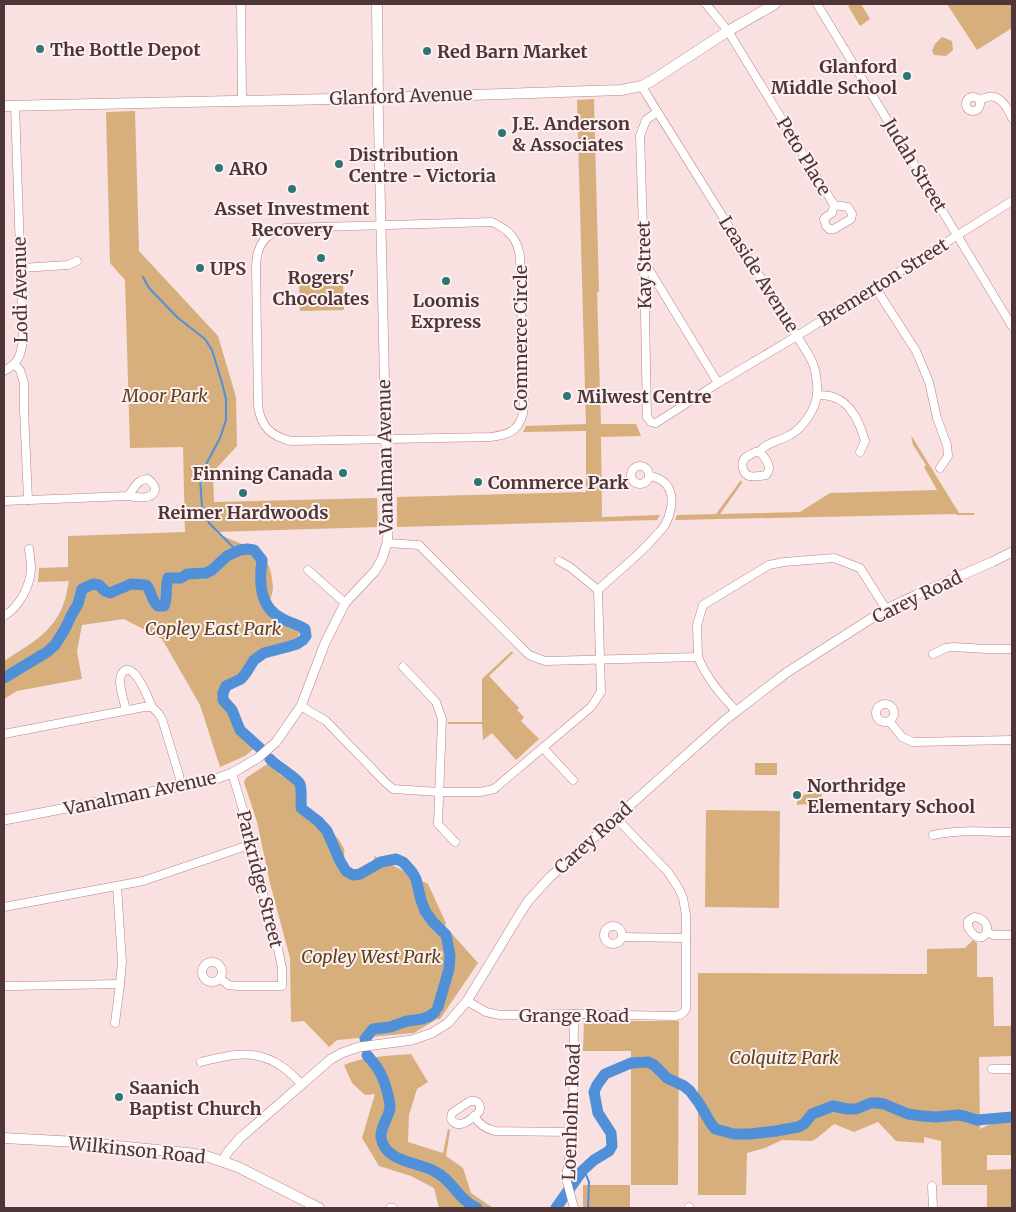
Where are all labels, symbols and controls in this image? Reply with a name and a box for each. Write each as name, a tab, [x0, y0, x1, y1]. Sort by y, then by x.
place label: The Bottle Depot	[50, 38, 201, 61]
place label: Red Barn Market	[437, 40, 588, 63]
marker: The Bottle Depot	[34, 43, 46, 55]
marker: Red Barn Market	[421, 45, 433, 57]
place label: Glanford Middle School	[771, 55, 897, 99]
marker: Glanford Middle School	[901, 70, 913, 82]
street label: Glanford Avenue	[329, 82, 473, 110]
place label: J.E. Anderson & Associates	[511, 112, 630, 156]
street label: Peto Place	[772, 113, 836, 199]
street label: Judah Street	[877, 113, 952, 216]
marker: J.E. Anderson & Associates	[496, 127, 508, 139]
place label: Distribution Centre - Victoria	[349, 143, 496, 187]
place label: ARO	[228, 157, 268, 180]
marker: Distribution Centre - Victoria	[333, 158, 345, 170]
marker: ARO	[213, 162, 225, 174]
marker: Asset Investment Recovery	[286, 183, 298, 195]
place label: Asset Investment Recovery	[213, 197, 370, 241]
street label: Leaside Avenue	[714, 212, 804, 336]
street label: Kay Street	[632, 221, 656, 309]
street label: Bremerton Street	[814, 233, 952, 331]
street label: Lodi Avenue	[8, 237, 32, 343]
marker: Rogers' Chocolates	[315, 252, 327, 264]
place label: UPS	[210, 257, 246, 280]
marker: UPS	[194, 262, 206, 274]
street label: Commerce Circle	[509, 265, 532, 411]
place label: Rogers' Chocolates	[273, 266, 369, 310]
marker: Loomis Express	[440, 275, 452, 287]
place label: Loomis Express	[411, 289, 481, 333]
street label: Vanalman Avenue	[372, 379, 398, 536]
park label: Moor Park	[121, 384, 208, 407]
place label: Milwest Centre	[577, 385, 712, 408]
marker: Milwest Centre	[561, 390, 573, 402]
place label: Finning Canada	[192, 462, 333, 485]
marker: Finning Canada	[337, 467, 349, 479]
place label: Commerce Park	[488, 471, 629, 494]
marker: Commerce Park	[472, 476, 484, 488]
marker: Reimer Hardwoods	[237, 487, 249, 499]
place label: Reimer Hardwoods	[158, 501, 328, 524]
street label: Carey Road	[868, 565, 966, 629]
park label: Copley East Park	[145, 617, 281, 640]
street label: Vanalman Avenue	[61, 766, 218, 821]
place label: Northridge Elementary School	[807, 774, 975, 818]
marker: Northridge Elementary School	[791, 789, 803, 801]
street label: Carey Road	[549, 797, 637, 879]
street label: Parkridge Street	[232, 808, 288, 950]
park label: Copley West Park	[301, 945, 441, 968]
street label: Grange Road	[519, 1004, 629, 1027]
street label: Loenholm Road	[557, 1043, 585, 1181]
park label: Colquitz Park	[729, 1046, 839, 1069]
place label: Saanich Baptist Church	[129, 1076, 261, 1120]
marker: Saanich Baptist Church	[113, 1091, 125, 1103]
street label: Wilkinson Road	[66, 1131, 207, 1169]

